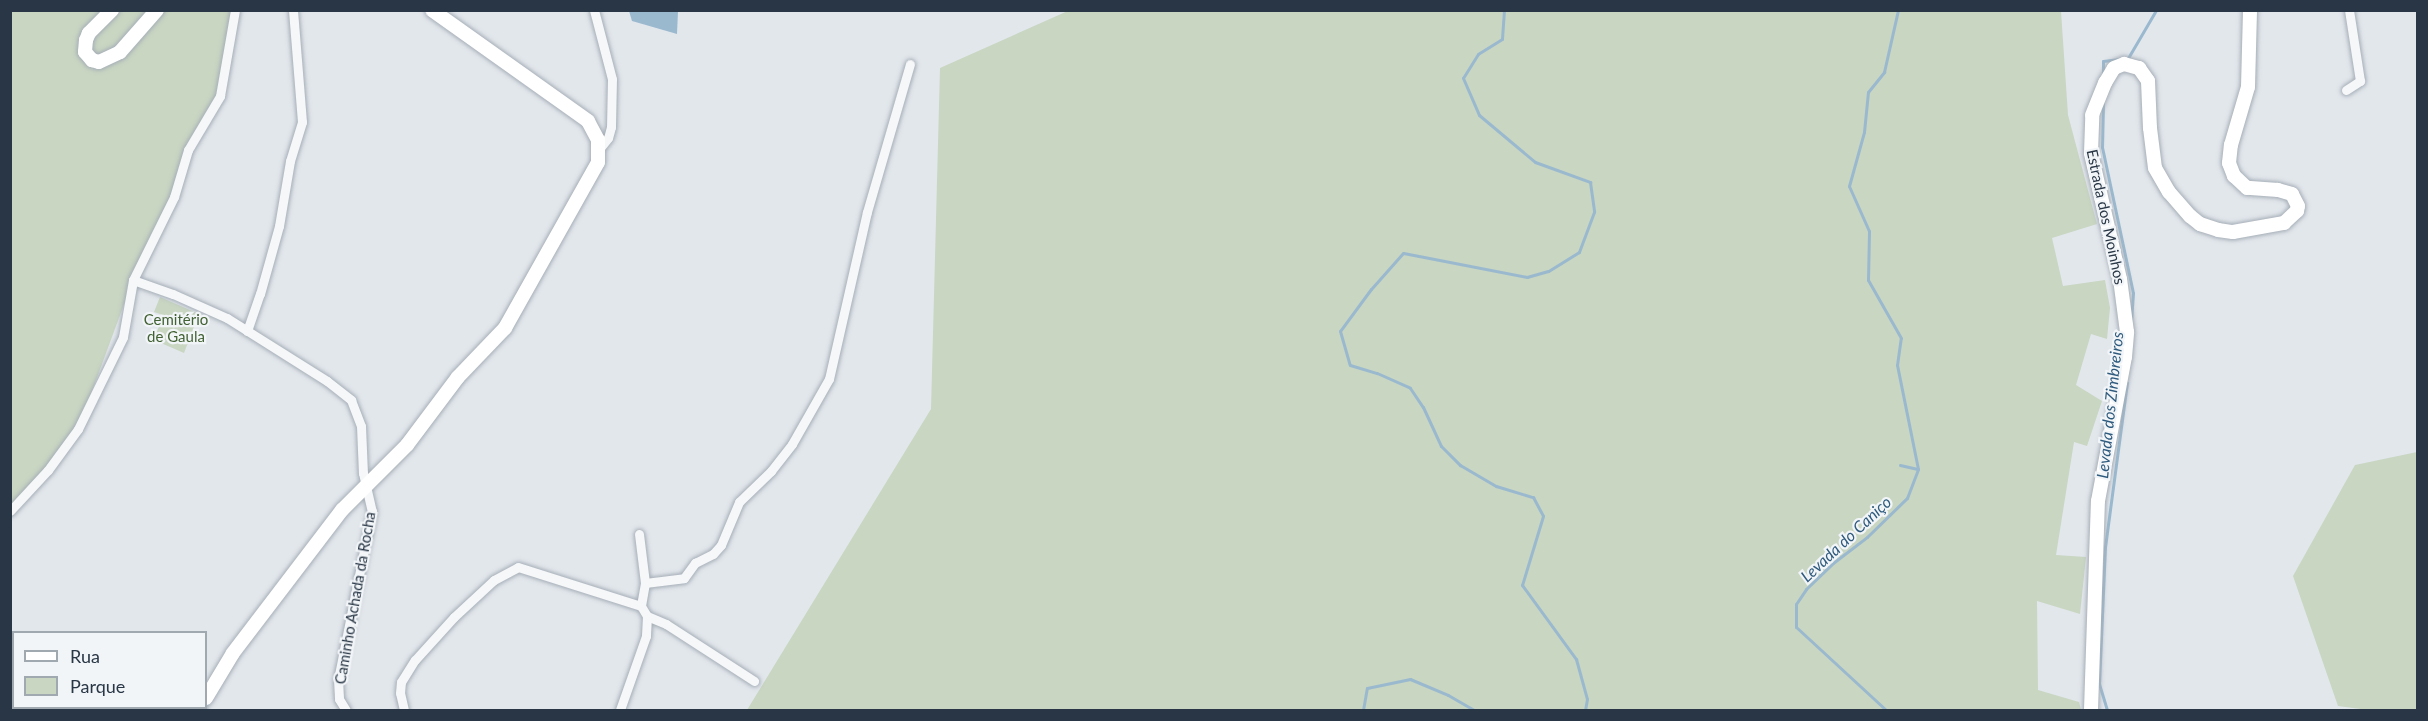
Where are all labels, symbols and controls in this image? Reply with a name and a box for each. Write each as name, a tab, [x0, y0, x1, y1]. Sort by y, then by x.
street label: Estrada dos Moinhos	[2083, 148, 2129, 286]
park label: Cemitério de Gaula	[144, 310, 208, 345]
water label: Levada dos Zimbreiros	[2093, 331, 2127, 479]
water label: Levada do Caniço	[1797, 492, 1895, 586]
street label: Caminho Achada da Rocha	[331, 510, 379, 686]
legend	[12, 631, 207, 709]
text: Rua	[70, 645, 100, 667]
text: Parque	[70, 675, 125, 697]

